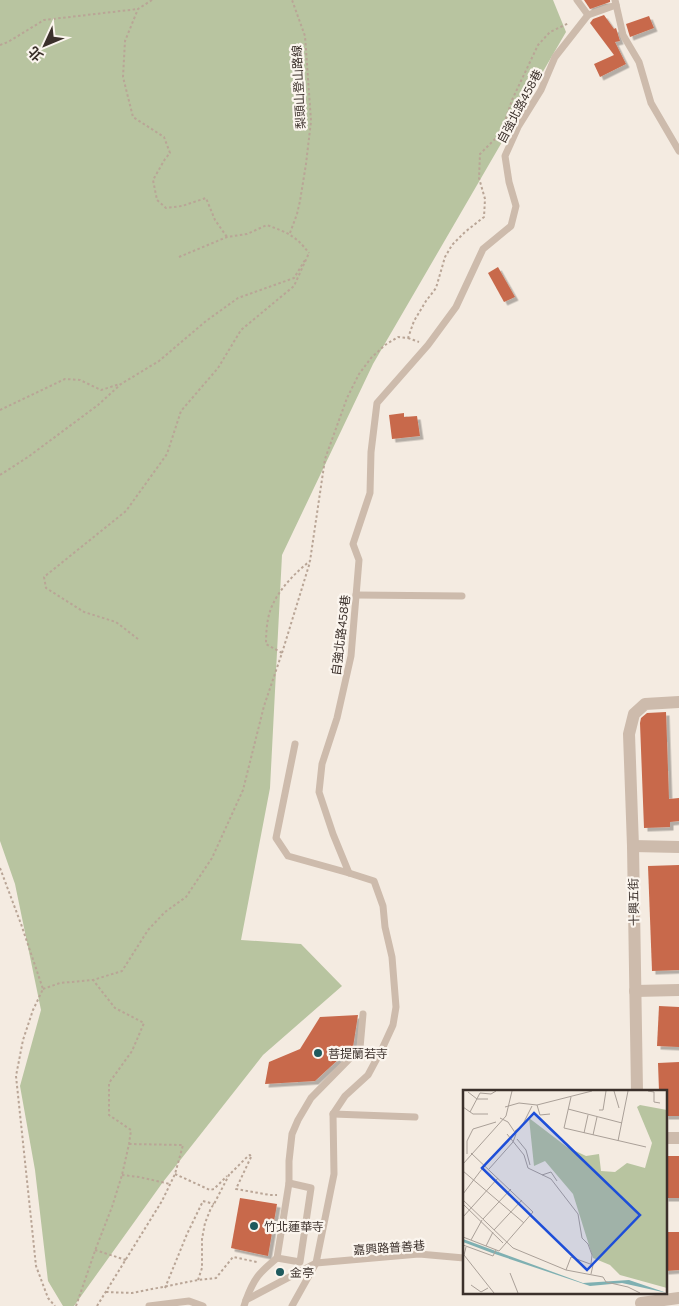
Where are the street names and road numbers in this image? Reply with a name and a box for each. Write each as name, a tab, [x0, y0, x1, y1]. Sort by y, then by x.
street label: 梨頭山登山路線	[289, 45, 307, 129]
street label: 自強北路458巷	[494, 67, 544, 145]
street label: 自強北路458巷	[328, 594, 352, 676]
street label: 十興五街	[626, 878, 640, 926]
street label: 嘉興路普善巷	[353, 1238, 425, 1256]

